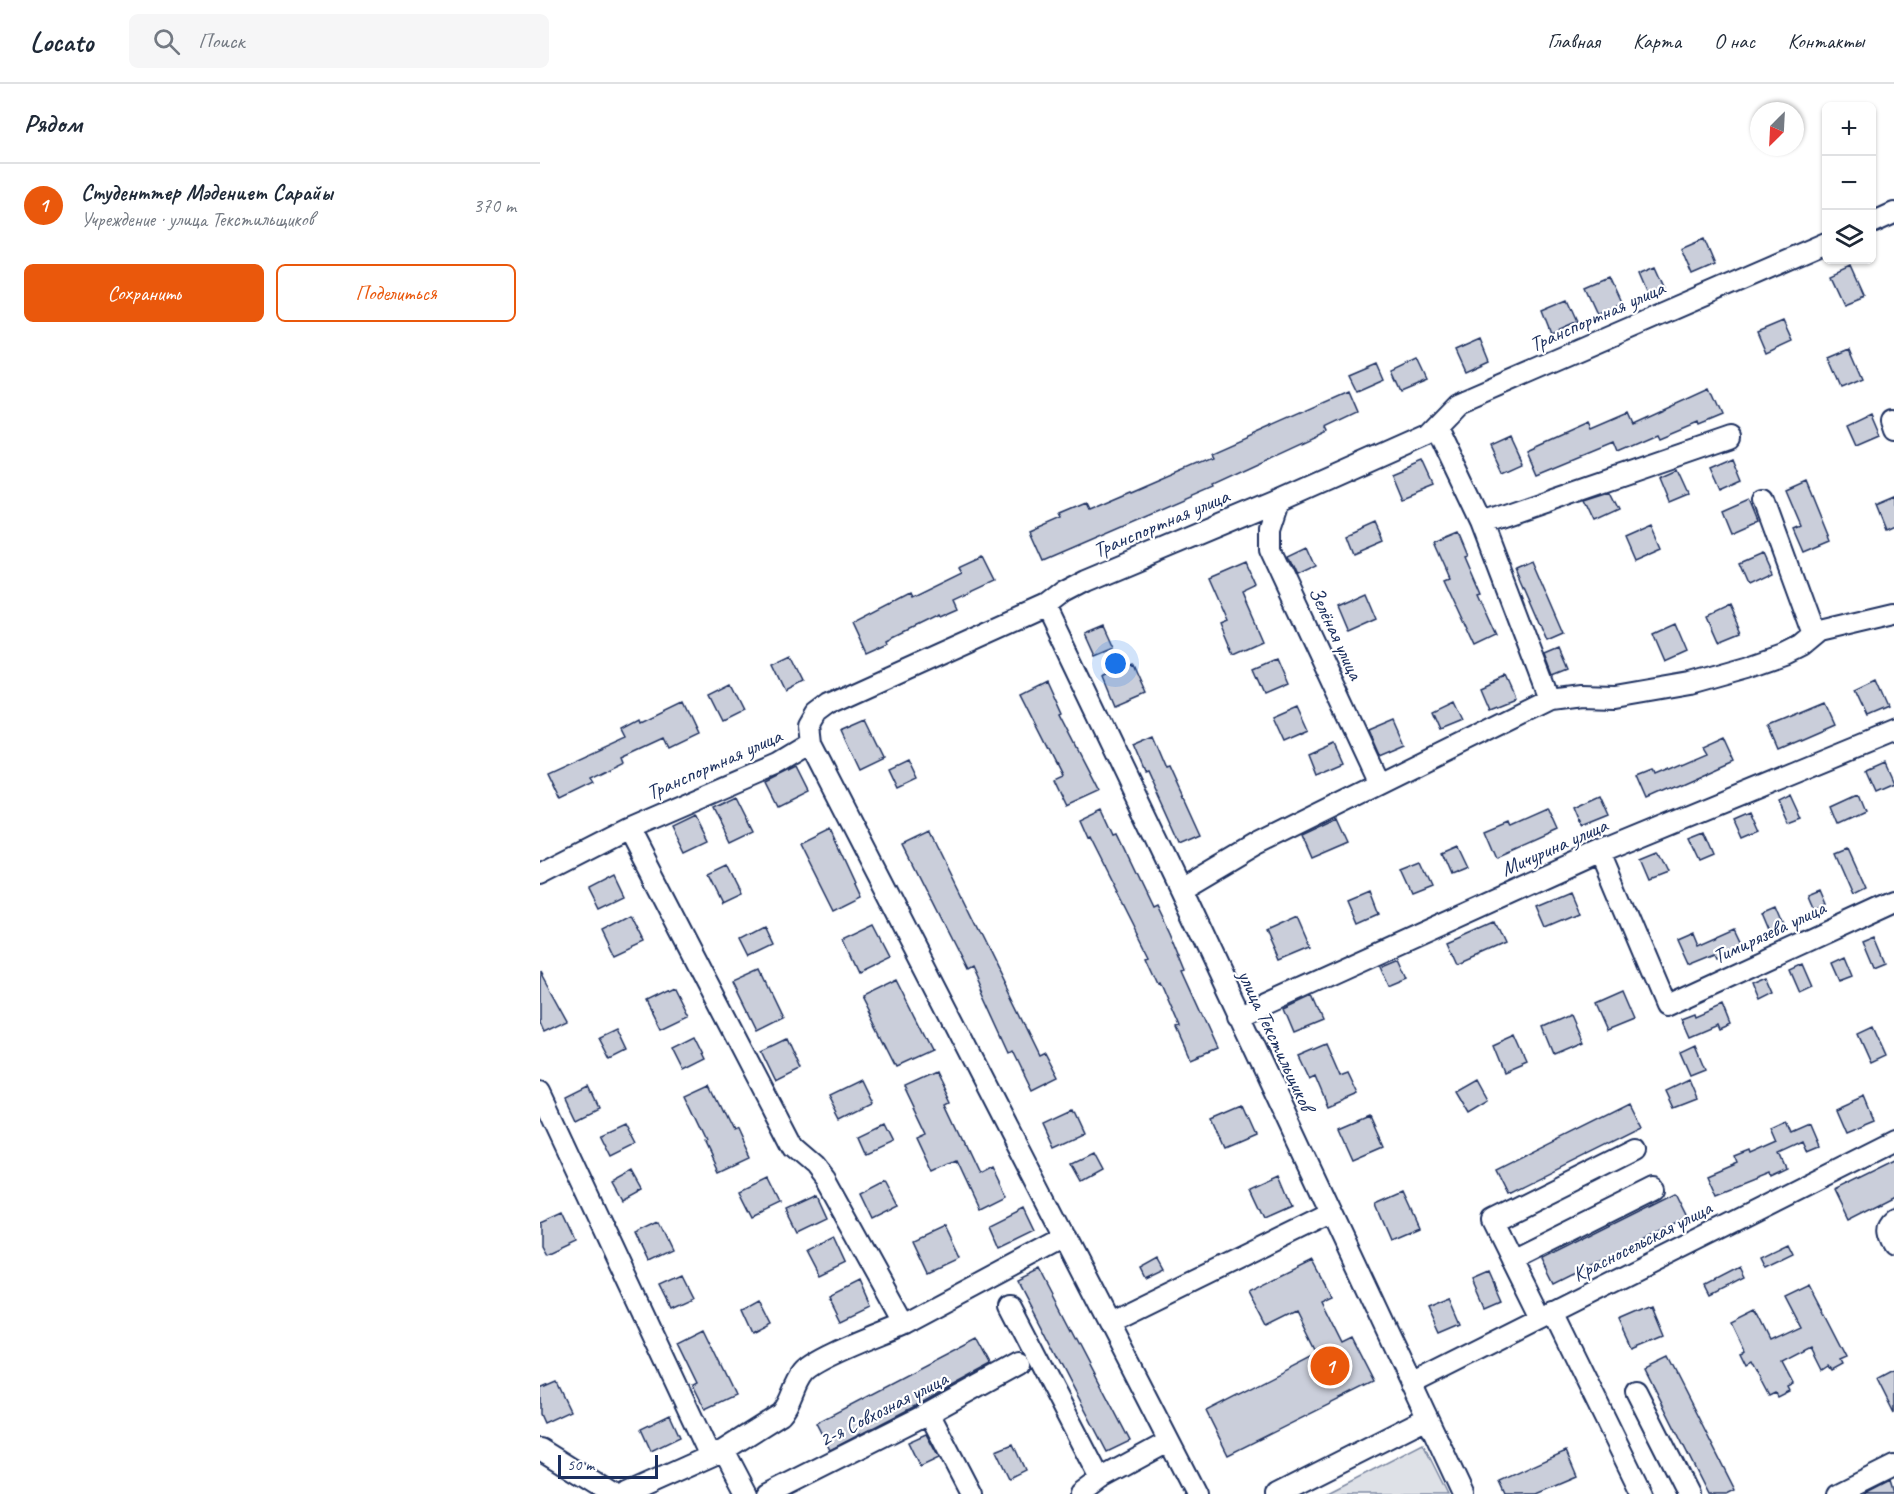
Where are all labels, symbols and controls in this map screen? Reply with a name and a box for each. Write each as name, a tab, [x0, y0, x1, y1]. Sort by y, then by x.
search box	[129, 14, 549, 68]
text: Locato	[30, 24, 93, 59]
icon: search	[150, 25, 183, 58]
text: Поиск	[198, 27, 245, 55]
text: Главная	[1547, 28, 1600, 54]
text: Карта	[1633, 28, 1681, 54]
text: О нас	[1714, 28, 1755, 54]
text: Контакты	[1788, 28, 1864, 54]
north arrow	[1750, 102, 1804, 156]
map controls	[1822, 102, 1876, 264]
button: +	[1822, 102, 1876, 156]
text: Рядом	[24, 107, 82, 140]
button: −	[1822, 156, 1876, 210]
text: Студенттер Мәдениет Сарайы	[81, 179, 333, 207]
text: 1	[39, 193, 48, 218]
text: 370 m	[473, 193, 516, 218]
text: Учреждение · улица Текстильщиков	[81, 207, 314, 232]
button: layers	[1822, 210, 1876, 264]
button: Сохранить	[24, 264, 264, 322]
button: Поделиться	[276, 264, 516, 322]
street label: Транспортная улица	[1525, 274, 1670, 357]
street label: Транспортная улица	[1089, 482, 1235, 563]
street label: Зелёная улица	[1303, 582, 1370, 685]
your location	[1101, 649, 1130, 678]
street label: Транспортная улица	[642, 722, 787, 805]
street label: Мичурина улица	[1497, 811, 1613, 882]
street label: Тимирязева улица	[1709, 894, 1831, 969]
street label: улица Текстильщиков	[1231, 964, 1322, 1119]
street label: Красносельская улица	[1568, 1194, 1717, 1287]
pin: 1	[1310, 1344, 1350, 1388]
street label: 2-я Совхозная улица	[814, 1365, 953, 1453]
scale bar	[558, 1452, 658, 1480]
text: 50 m	[567, 1455, 594, 1475]

